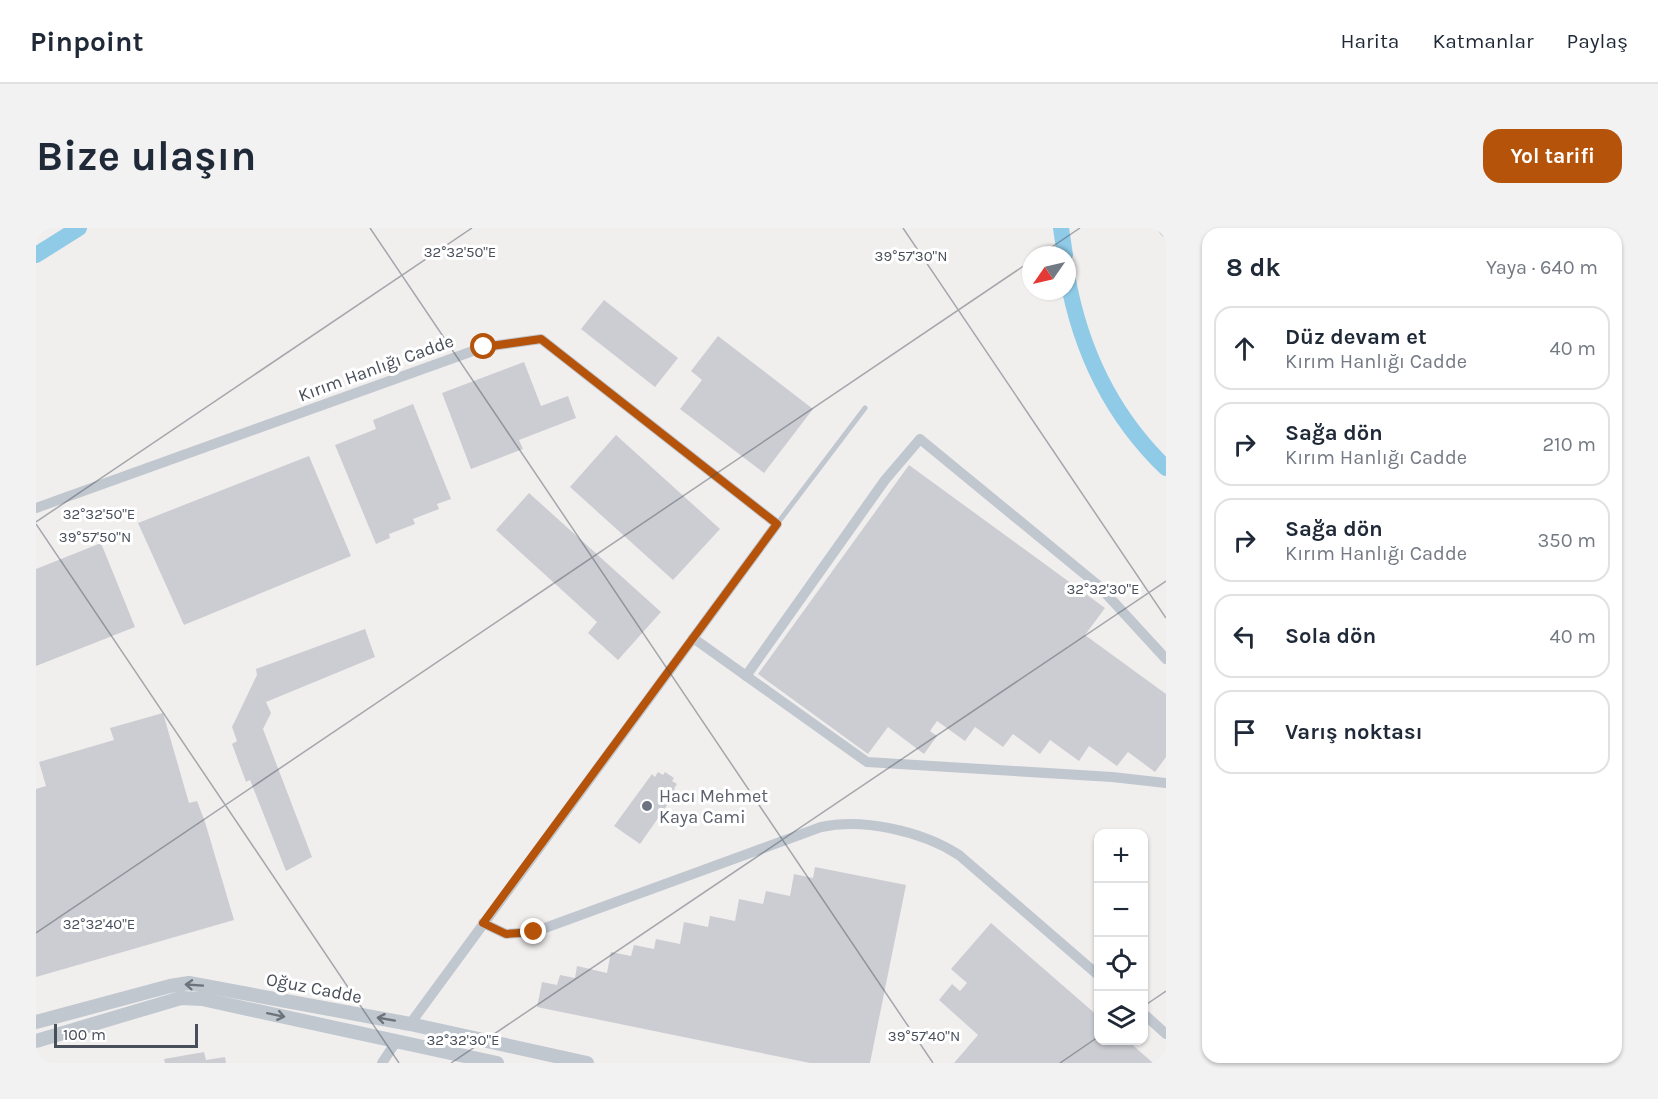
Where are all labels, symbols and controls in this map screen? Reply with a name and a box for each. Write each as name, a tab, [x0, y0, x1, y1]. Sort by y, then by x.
text: Pinpoint	[30, 25, 143, 58]
text: Harita	[1341, 29, 1399, 53]
text: Katmanlar	[1432, 29, 1534, 53]
text: Paylaş	[1567, 29, 1628, 53]
button: Yol tarifi	[1483, 129, 1622, 183]
text: Bize ulaşın	[36, 131, 256, 181]
text: 32°32'50"E	[424, 243, 496, 261]
north arrow	[1022, 246, 1076, 300]
text: 39°57'30"N	[875, 247, 947, 265]
text: 8 dk	[1226, 252, 1281, 283]
text: Yaya · 640 m	[1486, 256, 1598, 279]
text: Düz devam et	[1285, 324, 1427, 350]
street label: Kırım Hanlığı Cadde	[295, 330, 457, 406]
icon: ahead	[1228, 332, 1261, 365]
route start	[470, 333, 496, 359]
text: 40 m	[1550, 337, 1596, 360]
text: Kırım Hanlığı Cadde	[1285, 350, 1467, 373]
text: Sağa dön	[1285, 420, 1383, 446]
icon: right	[1228, 428, 1261, 461]
text: 210 m	[1542, 433, 1596, 456]
text: Kırım Hanlığı Cadde	[1285, 446, 1467, 469]
text: 32°32'50"E	[63, 505, 135, 523]
text: Sağa dön	[1285, 516, 1383, 542]
icon: right	[1228, 524, 1261, 557]
text: 39°57'50"N	[59, 528, 131, 546]
text: 350 m	[1538, 529, 1596, 552]
text: Kırım Hanlığı Cadde	[1285, 542, 1467, 565]
text: 32°32'30"E	[1067, 580, 1140, 598]
icon: left	[1228, 620, 1261, 653]
text: Sola dön	[1285, 623, 1376, 649]
text: 40 m	[1550, 625, 1596, 648]
icon: arrive	[1228, 716, 1261, 749]
text: Varış noktası	[1285, 719, 1423, 745]
place label: Hacı Mehmet Kaya Cami	[659, 785, 768, 828]
marker: Hacı Mehmet Kaya Cami	[640, 799, 654, 813]
map controls	[1094, 829, 1148, 1045]
button: +	[1094, 829, 1148, 883]
button: −	[1094, 883, 1148, 937]
text: 32°32'40"E	[63, 915, 135, 933]
route end	[520, 918, 546, 944]
button: locate	[1094, 937, 1148, 991]
street label: Oğuz Cadde	[264, 968, 364, 1008]
one-way arrow	[185, 979, 205, 990]
button: layers	[1094, 991, 1148, 1045]
one-way arrow	[266, 1010, 285, 1022]
one-way arrow	[377, 1014, 396, 1025]
scale bar	[54, 1021, 198, 1048]
text: 100 m	[63, 1025, 106, 1044]
text: 39°57'40"N	[888, 1027, 960, 1045]
text: 32°32'30"E	[427, 1031, 500, 1049]

